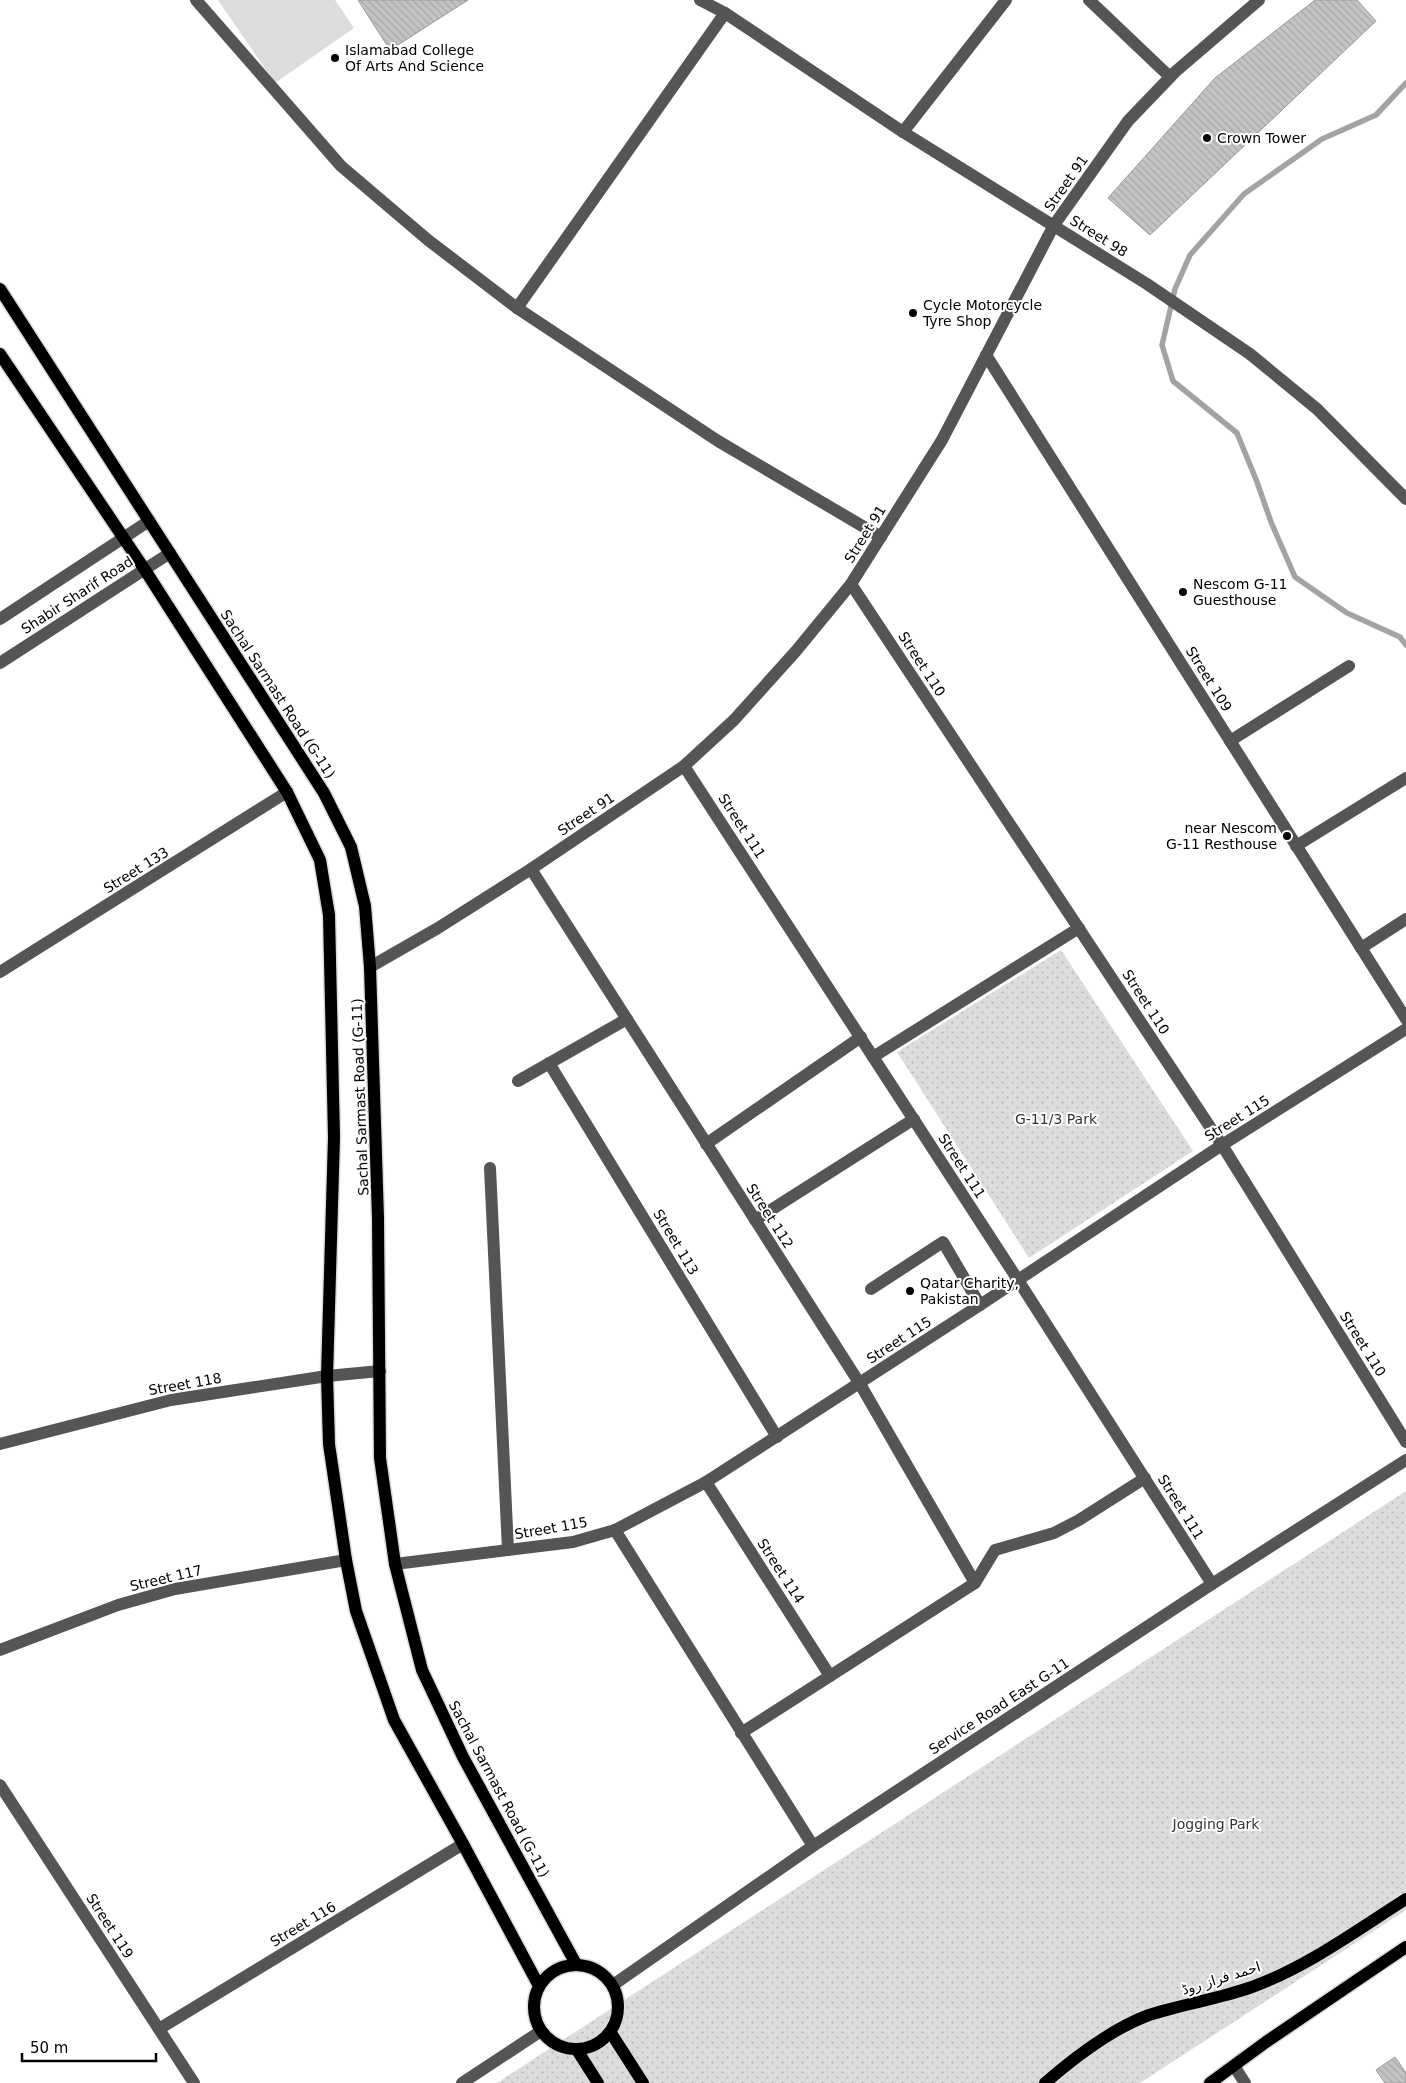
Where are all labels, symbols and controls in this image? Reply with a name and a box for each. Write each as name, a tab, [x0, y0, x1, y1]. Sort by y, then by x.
place label: Islamabad College Of Arts And Science	[345, 42, 484, 74]
marker: Islamabad College Of Arts And Science	[329, 52, 341, 64]
place label: Crown Tower	[1217, 130, 1306, 146]
marker: Crown Tower	[1201, 132, 1213, 144]
street label: Street 91	[1041, 152, 1091, 214]
street label: Street 98	[1067, 212, 1131, 260]
place label: Cycle Motorcycle Tyre Shop	[922, 297, 1042, 329]
marker: Cycle Motorcycle Tyre Shop	[907, 307, 919, 319]
street label: Street 91	[841, 502, 889, 566]
street label: Shabir Sharif Road	[18, 553, 136, 637]
place label: Nescom G-11 Guesthouse	[1193, 576, 1287, 608]
marker: Nescom G-11 Guesthouse	[1177, 586, 1189, 598]
street label: Sachal Sarmast Road (G-11)	[217, 607, 339, 781]
street label: Street 110	[895, 629, 949, 699]
street label: Street 109	[1183, 644, 1235, 714]
street label: Street 91	[555, 789, 617, 839]
street label: Street 111	[715, 791, 769, 861]
place label: near Nescom G-11 Resthouse	[1166, 820, 1277, 852]
marker: near Nescom G-11 Resthouse	[1281, 830, 1293, 842]
street label: Street 133	[101, 844, 171, 896]
street label: Street 110	[1119, 967, 1173, 1037]
street label: Sachal Sarmast Road (G-11)	[349, 998, 371, 1196]
street label: Street 115	[1202, 1092, 1272, 1144]
park label: G-11/3 Park	[1015, 1111, 1098, 1127]
street label: Street 111	[935, 1131, 989, 1201]
street label: Street 112	[743, 1181, 797, 1251]
street label: Street 113	[650, 1206, 702, 1278]
place label: Qatar Charity, Pakistan	[920, 1275, 1019, 1307]
marker: Qatar Charity, Pakistan	[904, 1285, 916, 1297]
street label: Street 110	[1337, 1309, 1389, 1379]
street label: Street 115	[864, 1313, 934, 1367]
street label: Street 118	[147, 1370, 223, 1398]
street label: Street 111	[1155, 1472, 1207, 1542]
street label: Street 115	[513, 1514, 589, 1542]
street label: Street 114	[754, 1536, 808, 1606]
street label: Street 117	[128, 1562, 204, 1594]
street label: Service Road East G-11	[926, 1655, 1072, 1757]
street label: Sachal Sarmast Road (G-11)	[446, 1698, 552, 1880]
park label: Jogging Park	[1172, 1816, 1260, 1832]
street label: Street 119	[83, 1891, 137, 1961]
street label: Street 116	[267, 1898, 339, 1950]
street label: احمد فراز روڈ	[1180, 1958, 1263, 1999]
scale bar	[22, 2030, 156, 2062]
text: 50 m	[30, 2039, 68, 2057]

